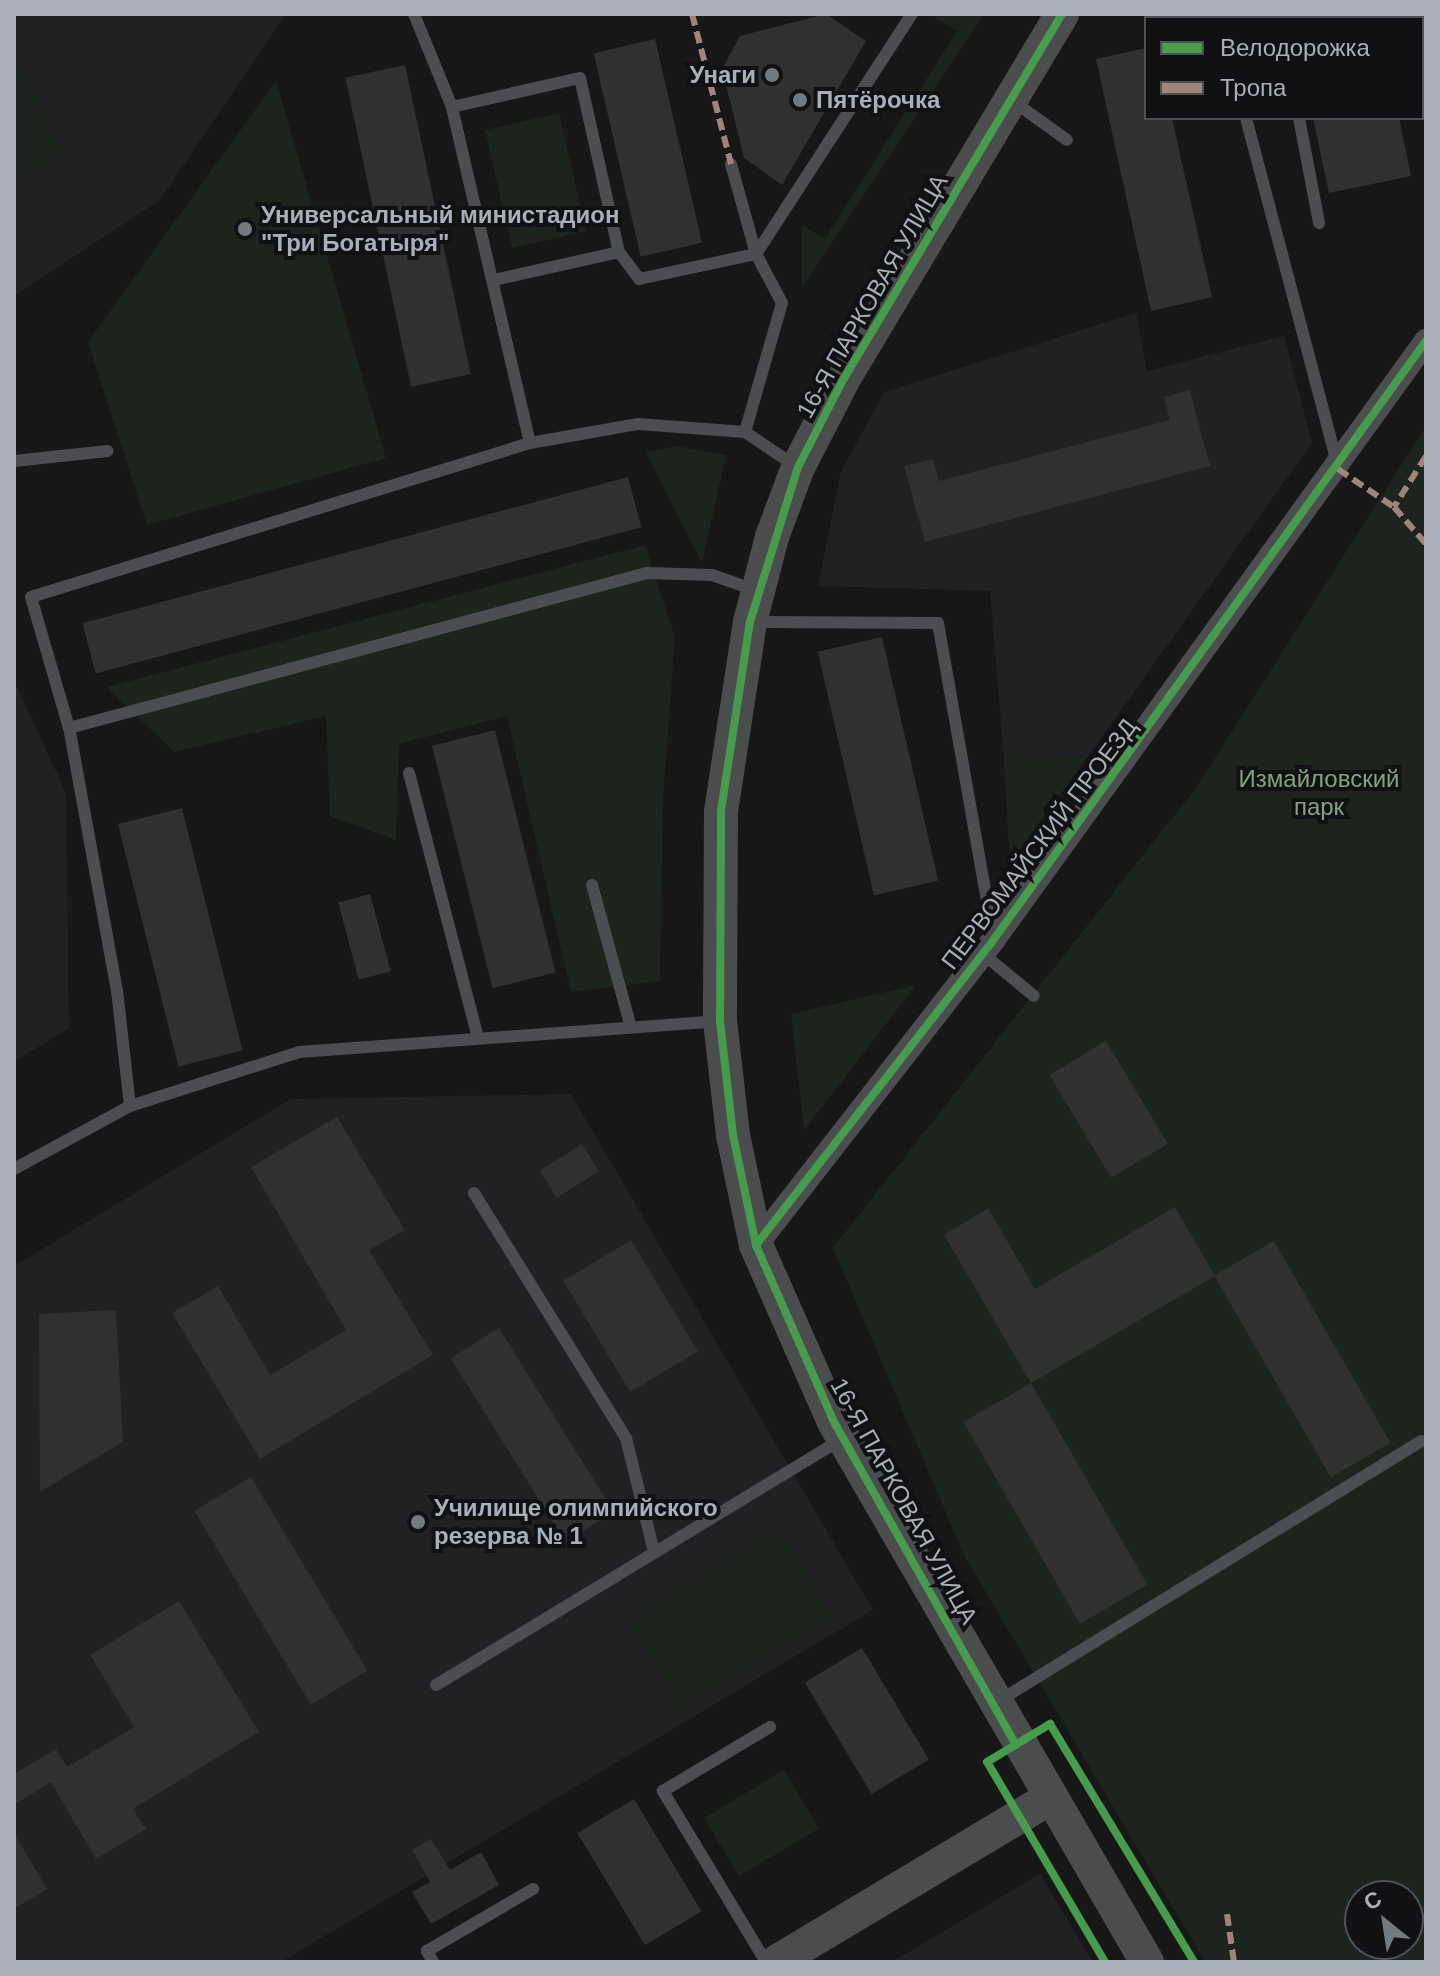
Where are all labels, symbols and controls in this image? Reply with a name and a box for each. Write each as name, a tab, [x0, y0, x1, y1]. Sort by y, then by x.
legend	[1144, 16, 1424, 120]
text: Велодорожка	[1220, 34, 1370, 61]
place label: Унаги	[689, 61, 756, 89]
marker: Унаги	[763, 66, 781, 84]
text: Тропа	[1220, 74, 1286, 101]
place label: Пятёрочка	[816, 86, 940, 114]
marker: Пятёрочка	[791, 91, 809, 109]
street label: 16-Я ПАРКОВАЯ УЛИЦА	[790, 169, 954, 423]
place label: Универсальный министадион "Три Богатыря"	[261, 201, 619, 257]
marker: Универсальный министадион "Три Богатыря"	[236, 220, 254, 238]
street label: ПЕРВОМАЙСКИЙ ПРОЕЗД	[935, 713, 1143, 975]
park label: Измайловский парк	[1239, 765, 1399, 821]
street label: 16-Я ПАРКОВАЯ УЛИЦА	[824, 1373, 984, 1629]
place label: Училище олимпийского резерва № 1	[434, 1494, 718, 1550]
marker: Училище олимпийского резерва № 1	[409, 1513, 427, 1531]
north arrow	[1344, 1880, 1424, 1960]
text: С	[1360, 1886, 1386, 1915]

